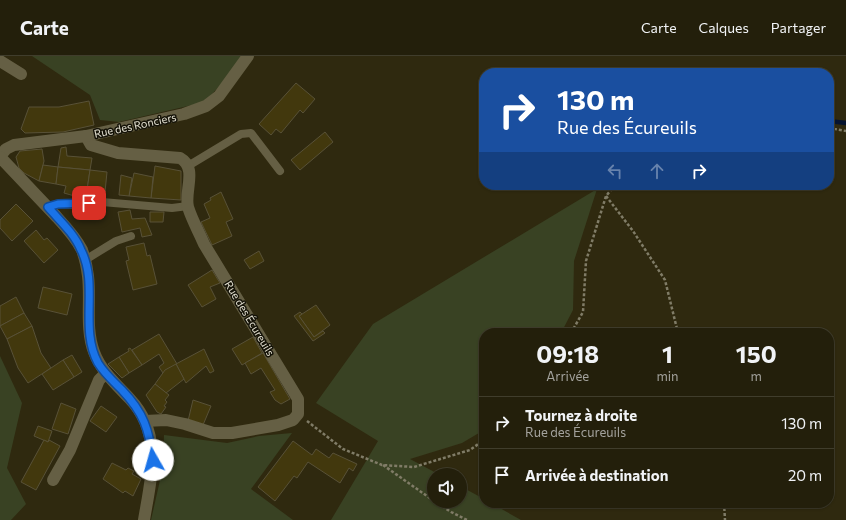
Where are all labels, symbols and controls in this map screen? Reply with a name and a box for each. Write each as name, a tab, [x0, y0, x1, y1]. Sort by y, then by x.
text: Carte	[20, 16, 69, 39]
text: Carte	[641, 19, 677, 36]
text: Calques	[699, 19, 749, 36]
text: Partager	[771, 19, 826, 36]
text: 130 m	[557, 82, 634, 116]
icon: right	[491, 84, 543, 136]
street label: Rue des Ronciers	[93, 110, 177, 140]
text: Rue des Écureuils	[557, 116, 697, 138]
icon: left	[604, 160, 626, 182]
icon: ahead	[646, 160, 668, 182]
icon: right	[688, 160, 710, 182]
pin	[72, 186, 106, 220]
icon: arrive	[78, 192, 100, 214]
street label: Rue des Écureuils	[222, 277, 278, 358]
text: 09:18	[536, 339, 599, 368]
text: 1	[662, 339, 673, 368]
text: 150	[736, 339, 777, 368]
text: Arrivée	[546, 368, 589, 384]
text: min	[656, 368, 679, 384]
text: m	[751, 368, 762, 384]
text: Tournez à droite	[525, 406, 637, 424]
icon: right	[491, 412, 513, 434]
text: 130 m	[781, 414, 822, 432]
text: Rue des Écureuils	[525, 424, 626, 440]
position arrow	[132, 439, 174, 481]
icon: arrive	[491, 464, 513, 486]
text: Arrivée à destination	[525, 466, 668, 484]
text: 20 m	[788, 466, 822, 484]
map controls	[427, 468, 467, 508]
button: sound	[427, 468, 467, 508]

